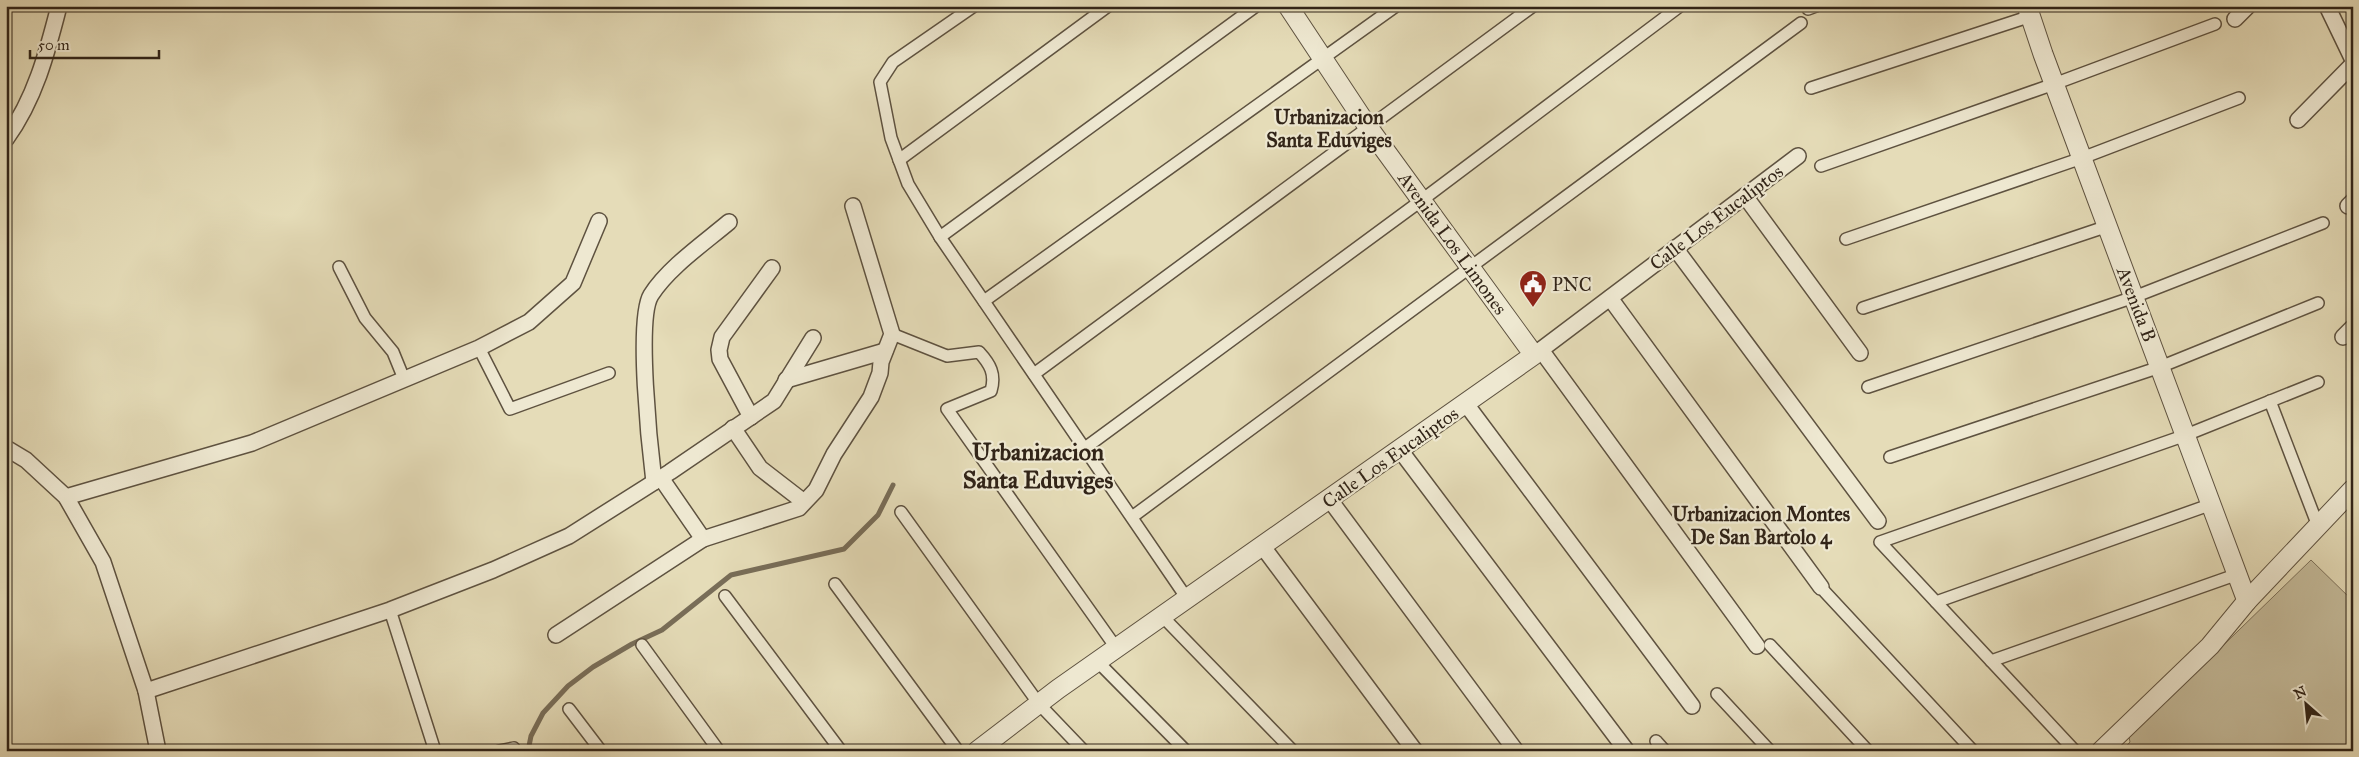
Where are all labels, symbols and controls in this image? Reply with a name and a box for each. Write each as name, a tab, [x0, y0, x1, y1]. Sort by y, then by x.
scale bar	[30, 28, 159, 60]
text: 50 m	[38, 36, 70, 54]
district label: Urbanizacion Santa Eduviges	[1266, 105, 1392, 153]
street label: Calle Los Eucaliptos	[1645, 160, 1788, 275]
street label: Avenida Los Limones	[1393, 167, 1512, 319]
street label: Avenida B	[2111, 262, 2161, 345]
public building icon: PNC	[1518, 269, 1548, 308]
place label: PNC	[1552, 273, 1592, 296]
street label: Calle Los Eucaliptos	[1318, 402, 1463, 513]
district label: Urbanizacion Santa Eduviges	[963, 437, 1114, 495]
district label: Urbanizacion Montes De San Bartolo 4	[1672, 502, 1851, 550]
north arrow	[2282, 680, 2332, 730]
text: N	[2291, 683, 2310, 703]

